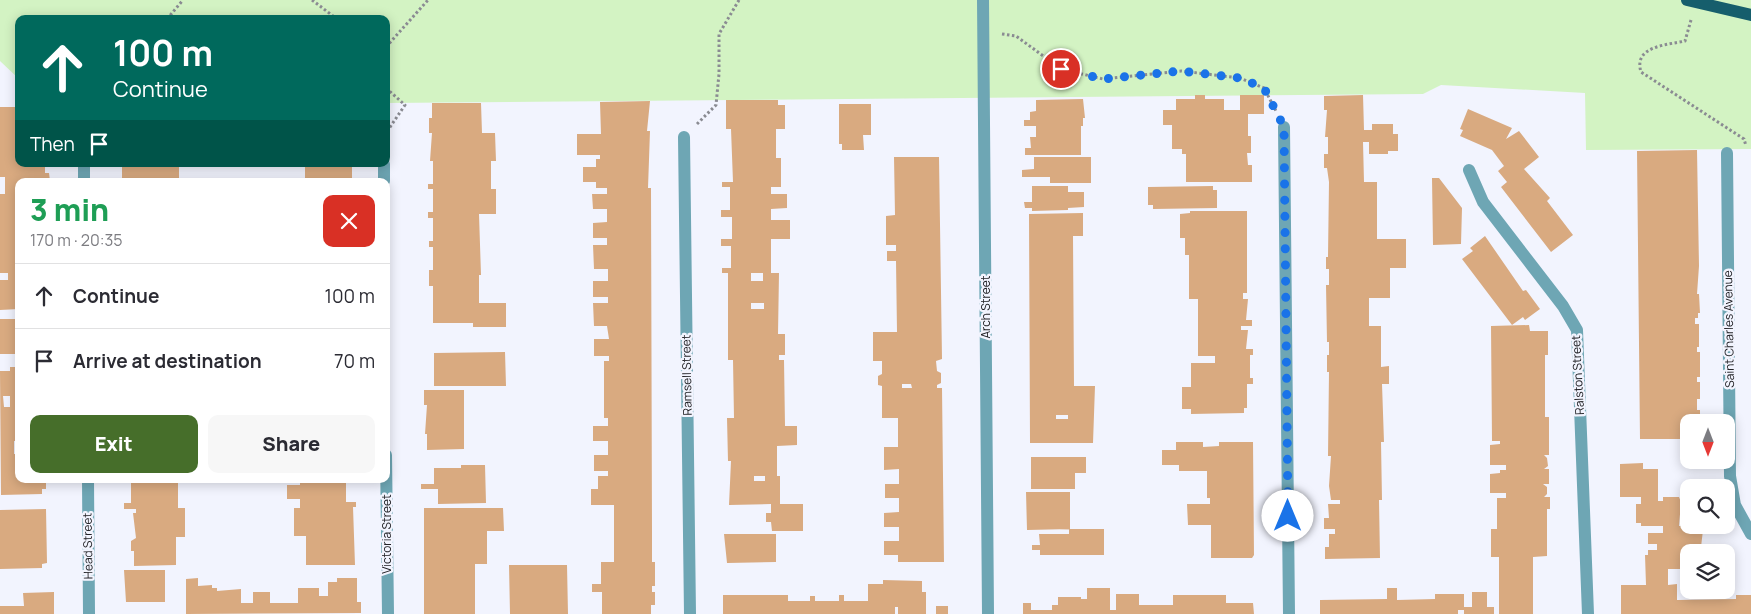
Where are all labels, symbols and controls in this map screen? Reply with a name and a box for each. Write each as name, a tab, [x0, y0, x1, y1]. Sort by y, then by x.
text: 100 m	[113, 29, 213, 77]
icon: ahead	[30, 35, 95, 100]
pin	[1040, 48, 1082, 90]
icon: arrive	[1047, 55, 1075, 83]
text: Continue	[113, 74, 208, 104]
icon: arrive	[85, 130, 113, 158]
text: Then	[30, 131, 75, 157]
text: 3 min	[30, 189, 109, 230]
button: close	[323, 195, 375, 247]
text: 170 m · 20:35	[30, 229, 123, 251]
street label: Saint Charles Avenue	[1719, 270, 1738, 388]
street label: Arch Street	[977, 275, 994, 339]
icon: ahead	[30, 282, 58, 310]
text: Continue	[73, 283, 159, 309]
text: 100 m	[324, 283, 375, 309]
street label: Ramsell Street	[677, 334, 696, 416]
street label: Ralston Street	[1567, 335, 1588, 415]
icon: arrive	[30, 347, 58, 375]
text: Arrive at destination	[73, 348, 262, 374]
text: 70 m	[334, 348, 375, 374]
north arrow	[1680, 414, 1735, 469]
map controls	[1680, 414, 1735, 599]
button: Exit	[30, 415, 198, 473]
button: Share	[208, 415, 375, 473]
button: search	[1680, 479, 1735, 534]
position arrow	[1261, 489, 1313, 541]
street label: Victoria Street	[378, 494, 395, 574]
street label: Head Street	[78, 512, 97, 579]
button: layers	[1680, 544, 1735, 599]

